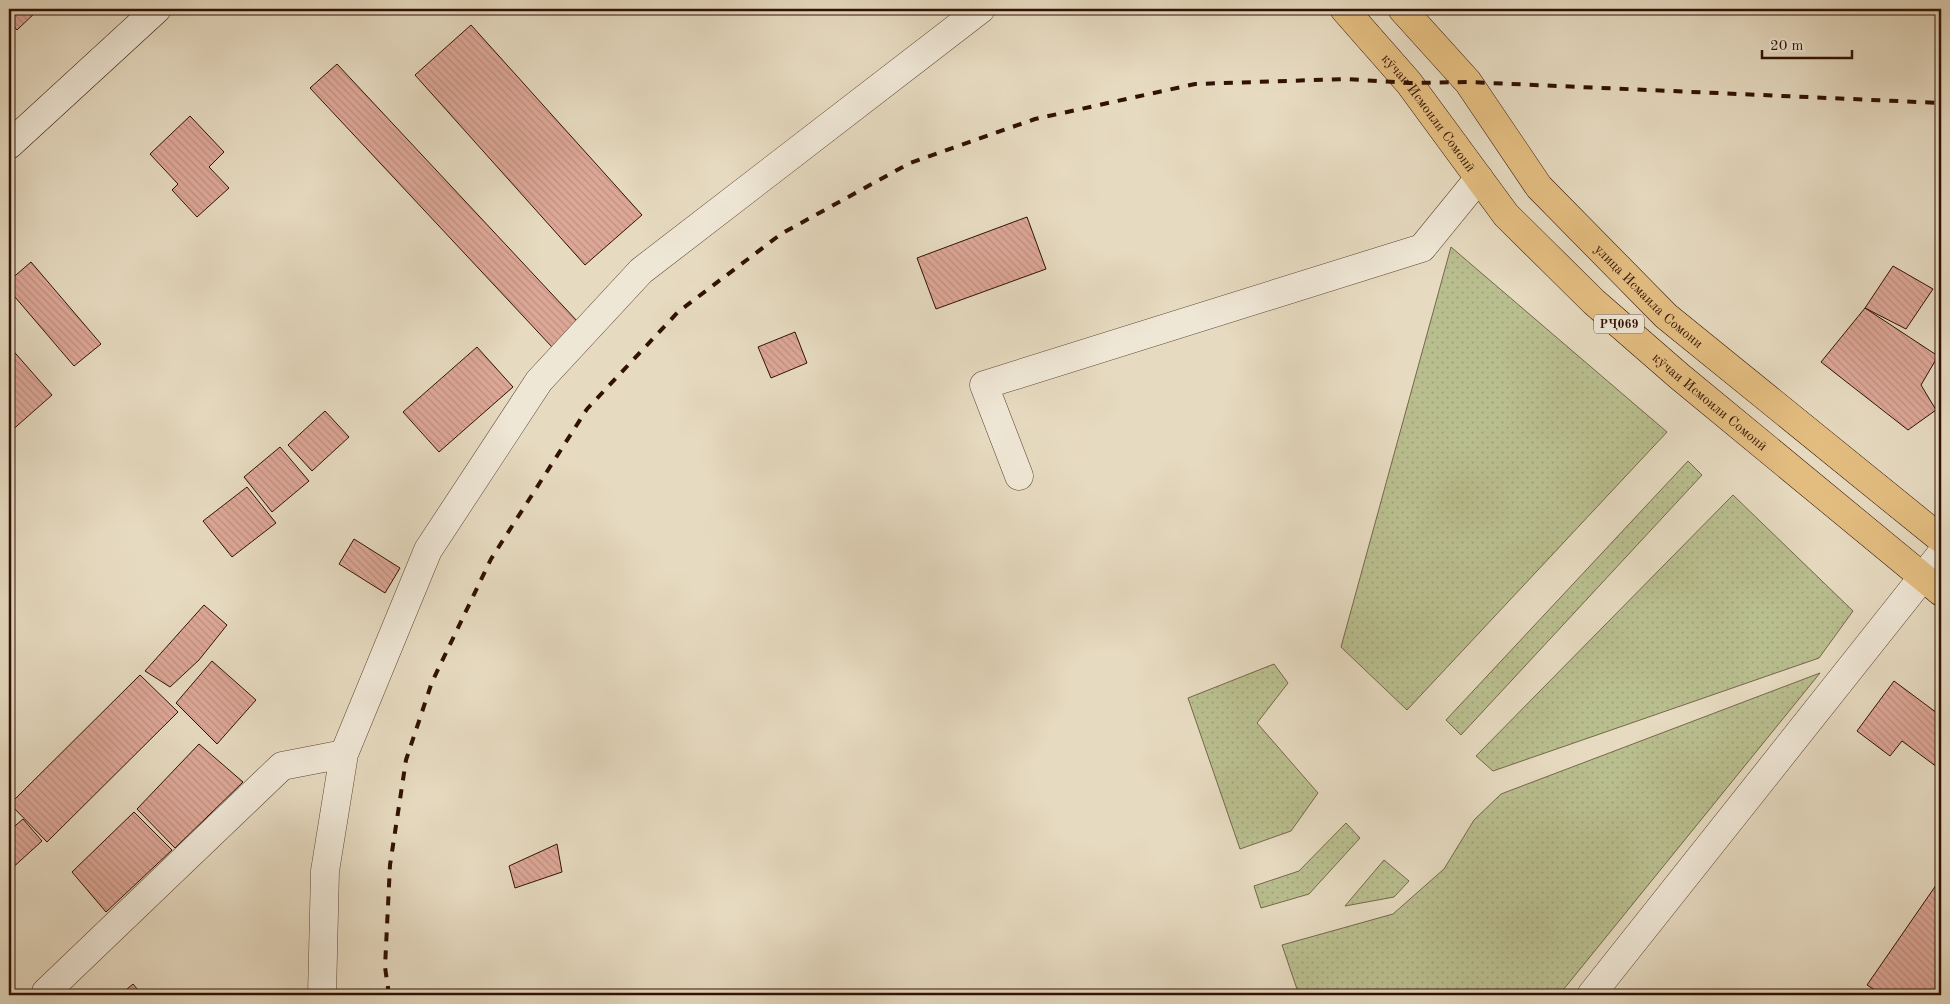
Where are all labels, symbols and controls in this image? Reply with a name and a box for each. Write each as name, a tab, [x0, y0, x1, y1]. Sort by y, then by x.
scale bar	[1762, 28, 1852, 60]
text: 20 m	[1770, 39, 1804, 54]
street label: кӯчаи Исмоили Сомонӣ	[1379, 51, 1478, 175]
street label: улица Исмаила Сомони	[1592, 242, 1705, 351]
road number: РҶ069	[1594, 314, 1644, 334]
street label: кӯчаи Исмоили Сомонӣ	[1650, 350, 1770, 454]

